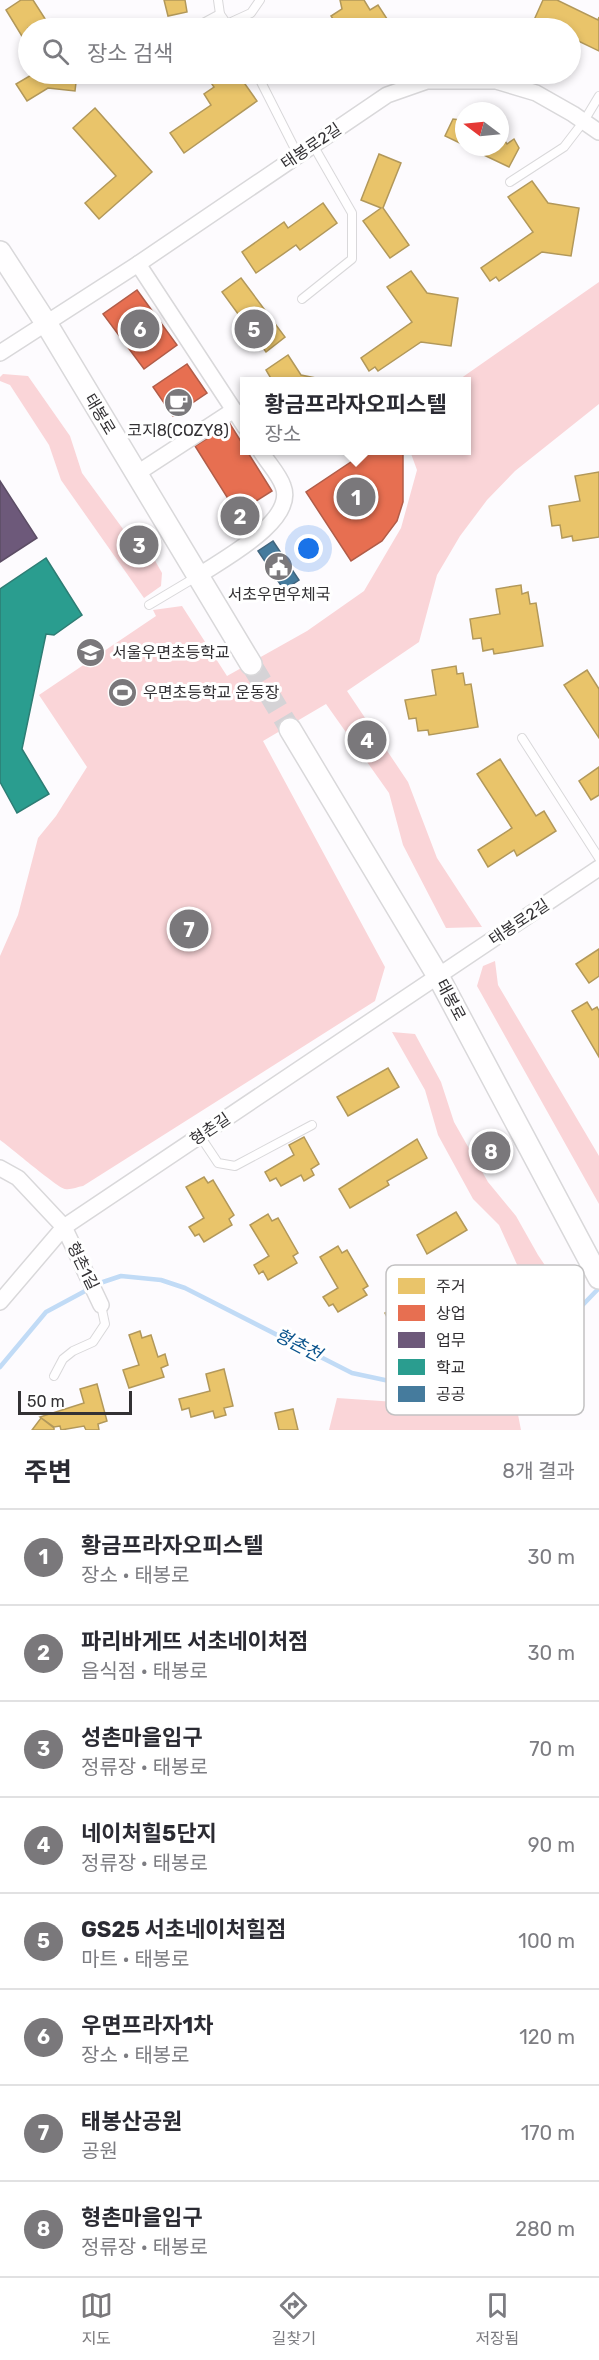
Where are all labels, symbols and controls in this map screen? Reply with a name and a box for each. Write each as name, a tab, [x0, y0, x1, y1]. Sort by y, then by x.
search box	[18, 18, 581, 84]
icon: search	[39, 35, 72, 68]
text: 장소 검색	[87, 40, 173, 67]
north arrow	[455, 102, 509, 156]
street label: 태봉로2길	[277, 119, 345, 173]
pin: 6	[120, 306, 160, 352]
pin: 5	[234, 306, 274, 352]
popup	[240, 377, 471, 455]
cafe icon: 코지8(COZY8)	[162, 386, 194, 418]
street label: 태봉로	[80, 390, 120, 438]
text: 황금프라자오피스텔	[264, 391, 447, 418]
place label: 코지8(COZY8)	[127, 421, 229, 440]
text: 장소	[264, 422, 301, 446]
pin: 1	[336, 474, 376, 520]
pin: 2	[220, 494, 260, 538]
pin: 3	[120, 522, 158, 568]
your location	[294, 534, 323, 563]
public building icon: 서초우면우체국	[263, 550, 295, 582]
place label: 서초우면우체국	[227, 585, 331, 604]
school or university icon: 서울우면초등학교	[75, 636, 107, 668]
place label: 서울우면초등학교	[112, 643, 230, 662]
sports icon: 우면초등학교 운동장	[106, 676, 138, 708]
place label: 우면초등학교 운동장	[143, 683, 280, 702]
pin: 4	[348, 718, 386, 762]
street label: 태봉로2길	[485, 895, 553, 949]
pin: 7	[170, 906, 208, 952]
street label: 태봉로	[432, 976, 470, 1024]
street label: 형촌길	[186, 1109, 234, 1149]
pin: 8	[472, 1128, 510, 1174]
street label: 형촌1길	[63, 1239, 103, 1293]
legend	[386, 1265, 584, 1415]
text: 주거	[436, 1277, 465, 1296]
text: 상업	[436, 1304, 465, 1323]
water label: 형촌천	[271, 1324, 327, 1367]
text: 업무	[436, 1331, 466, 1350]
text: 학교	[436, 1358, 465, 1377]
text: 공공	[436, 1385, 465, 1404]
scale bar	[18, 1388, 132, 1416]
text: 50 m	[27, 1392, 65, 1411]
text: 주변	[24, 1457, 72, 1488]
text: 8개 결과	[502, 1459, 575, 1483]
text: 황금프라자오피스텔	[81, 1532, 263, 1559]
text: 1	[39, 1545, 48, 1569]
text: 30 m	[528, 1545, 575, 1569]
text: 장소 · 태봉로	[81, 1563, 189, 1587]
text: 파리바게뜨 서초네이처점	[81, 1628, 308, 1655]
text: 2	[37, 1641, 50, 1665]
text: 30 m	[528, 1641, 575, 1665]
text: 음식점 · 태봉로	[81, 1659, 208, 1683]
text: 성촌마을입구	[81, 1724, 202, 1751]
text: 3	[37, 1737, 50, 1761]
text: 70 m	[529, 1737, 575, 1761]
text: 정류장 · 태봉로	[81, 1755, 208, 1779]
text: 네이처힐5단지	[81, 1820, 217, 1847]
text: 4	[37, 1833, 50, 1857]
text: 90 m	[528, 1833, 575, 1857]
text: 정류장 · 태봉로	[81, 1851, 208, 1875]
text: GS25 서초네이처힐점	[81, 1916, 286, 1943]
text: 5	[37, 1929, 50, 1953]
text: 100 m	[518, 1929, 575, 1953]
text: 마트 · 태봉로	[81, 1947, 189, 1971]
text: 우면프라자1차	[81, 2012, 213, 2039]
text: 6	[37, 2025, 50, 2049]
text: 120 m	[519, 2025, 575, 2049]
text: 장소 · 태봉로	[81, 2043, 189, 2067]
text: 태봉산공원	[81, 2108, 182, 2135]
text: 7	[38, 2121, 49, 2145]
text: 170 m	[521, 2121, 575, 2145]
text: 공원	[81, 2139, 118, 2163]
text: 형촌마을입구	[81, 2204, 202, 2231]
text: 8	[37, 2217, 50, 2241]
text: 280 m	[515, 2217, 575, 2241]
text: 정류장 · 태봉로	[81, 2235, 208, 2259]
tab: 지도	[80, 2289, 113, 2349]
tab: 길찾기	[272, 2289, 316, 2349]
tab: 저장됨	[475, 2289, 519, 2349]

